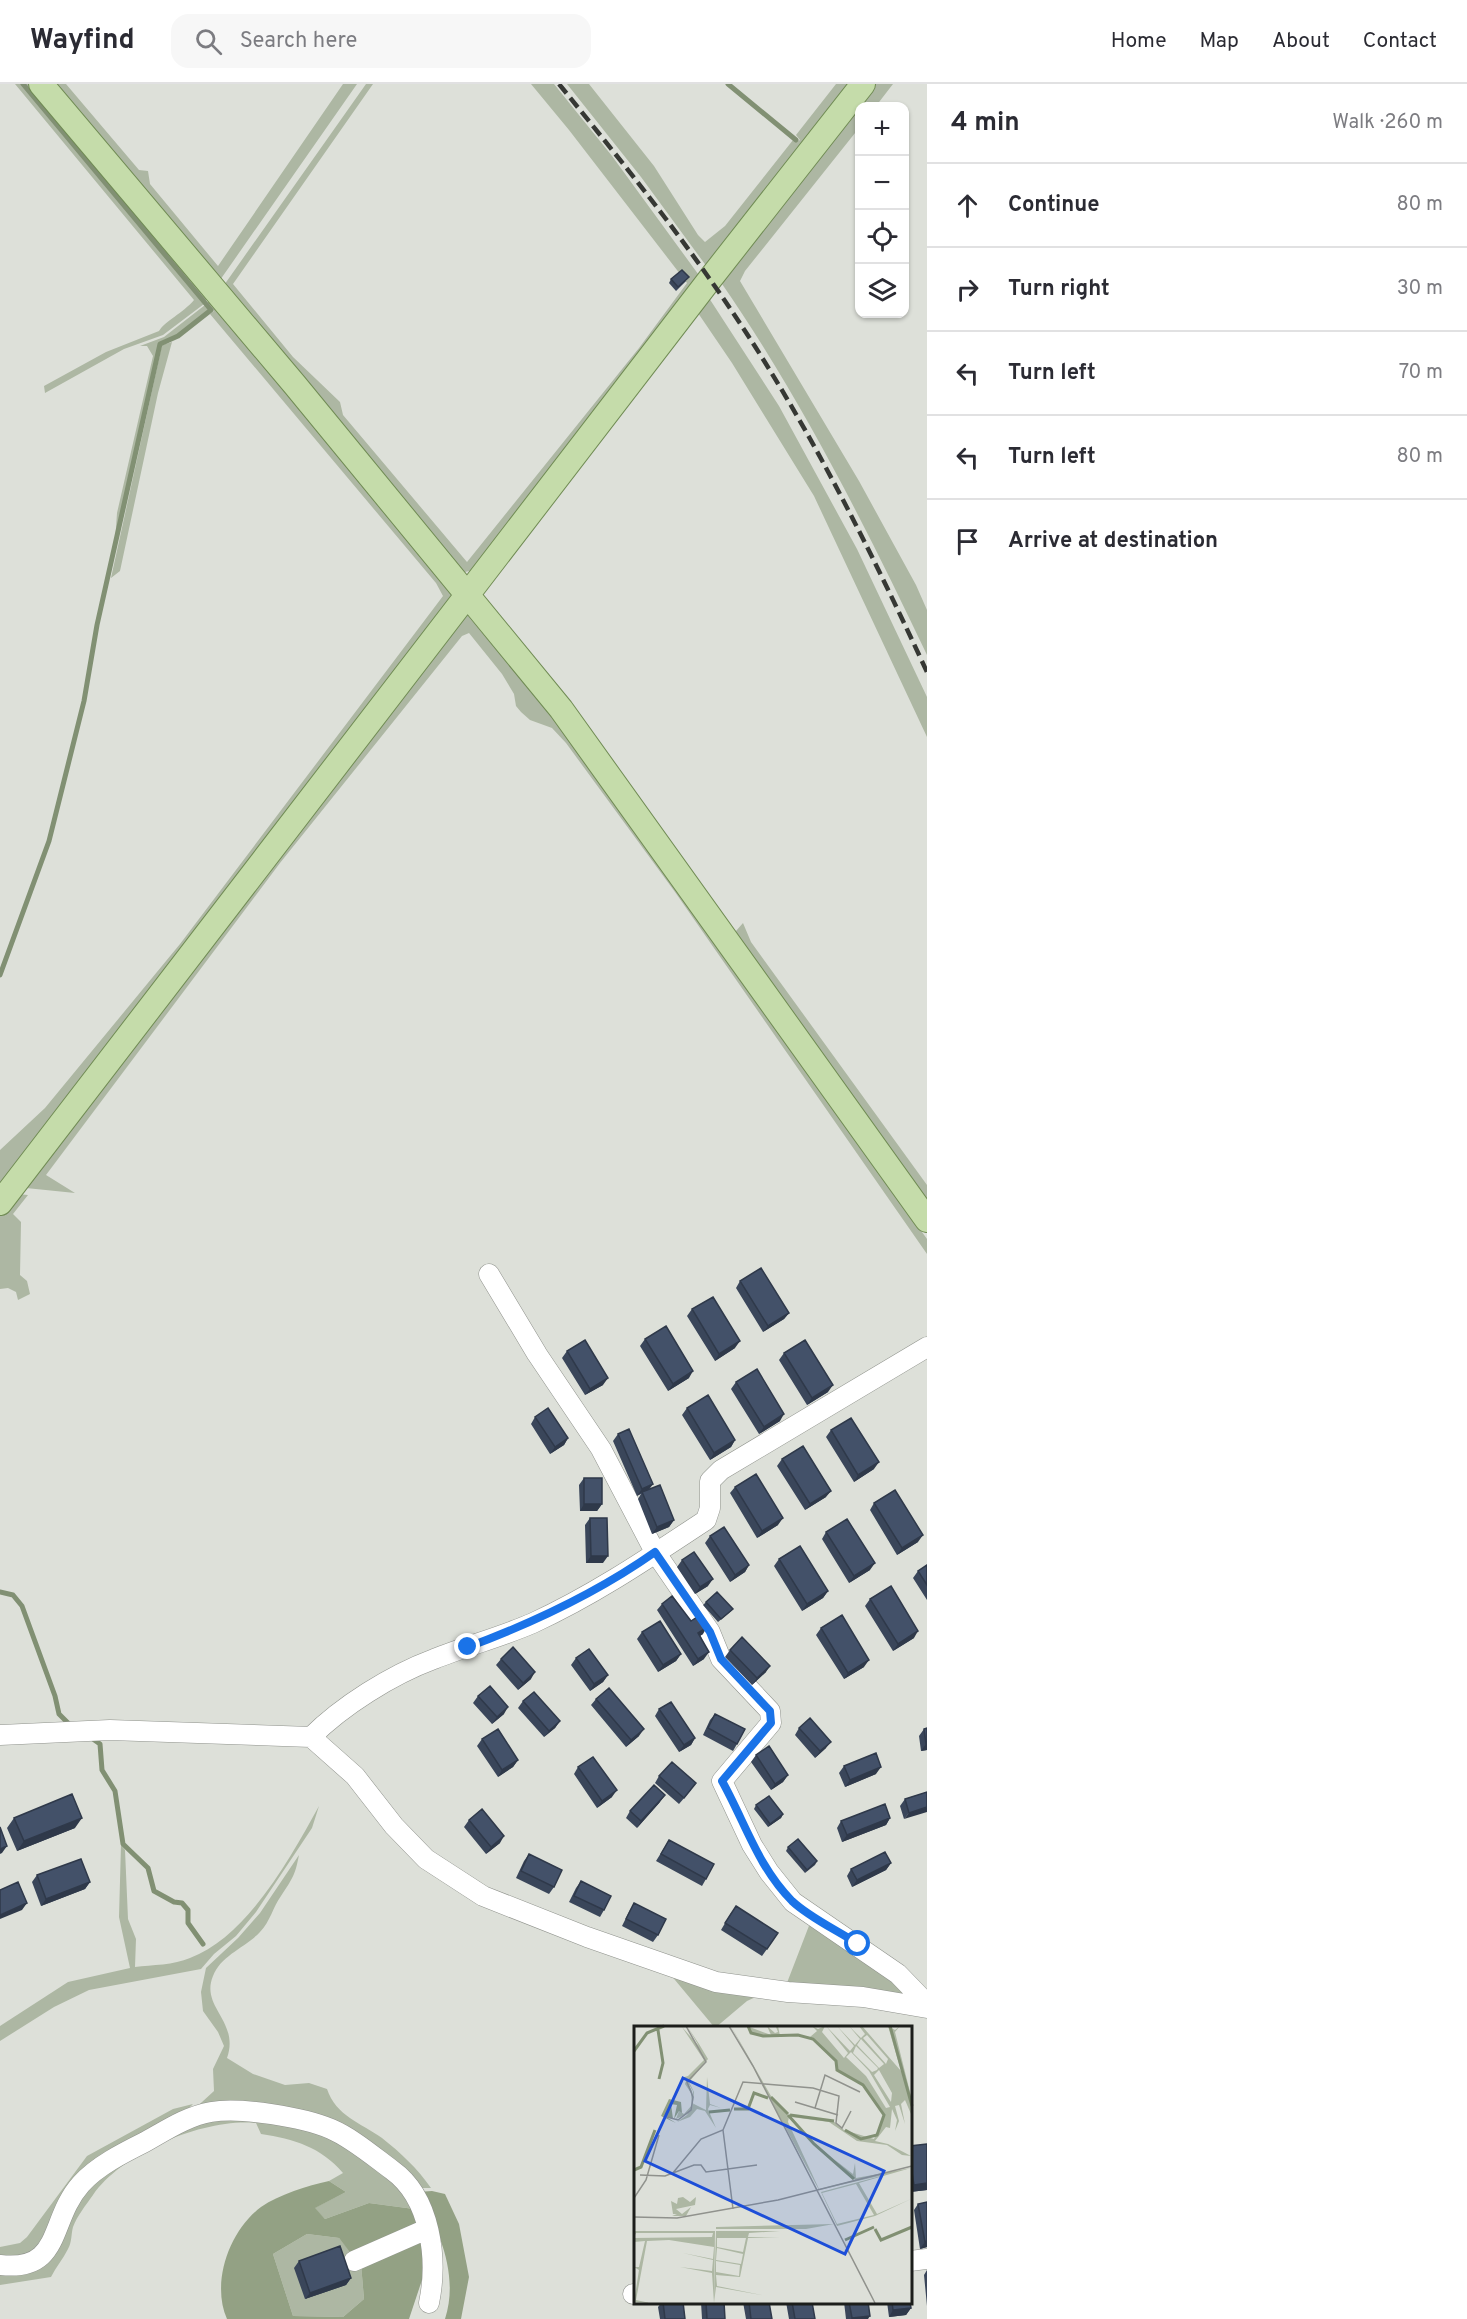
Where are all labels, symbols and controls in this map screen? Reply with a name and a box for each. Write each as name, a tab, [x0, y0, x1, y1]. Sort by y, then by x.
search box	[171, 14, 591, 68]
text: Wayfind	[30, 23, 135, 59]
icon: search	[192, 25, 225, 58]
text: Search here	[240, 28, 357, 55]
text: Home	[1111, 28, 1167, 55]
text: Map	[1200, 28, 1239, 55]
text: About	[1272, 28, 1330, 55]
text: Contact	[1363, 28, 1437, 55]
map controls	[855, 102, 909, 318]
button: +	[855, 102, 909, 156]
text: 4 min	[951, 107, 1020, 140]
text: Walk · 260 m	[1332, 110, 1443, 136]
button: −	[855, 156, 909, 210]
icon: ahead	[951, 189, 984, 222]
text: Continue	[1008, 192, 1099, 219]
text: 80 m	[1397, 192, 1443, 218]
button: locate	[855, 210, 909, 264]
button: layers	[855, 264, 909, 318]
icon: right	[951, 273, 984, 306]
text: Turn right	[1008, 276, 1110, 303]
text: 30 m	[1397, 276, 1443, 302]
icon: left	[951, 357, 984, 390]
text: Turn left	[1008, 360, 1096, 387]
text: 70 m	[1399, 360, 1443, 386]
icon: left	[951, 441, 984, 474]
text: Turn left	[1008, 444, 1096, 471]
text: 80 m	[1397, 444, 1443, 470]
icon: arrive	[951, 525, 984, 558]
text: Arrive at destination	[1008, 528, 1218, 555]
route end	[454, 1633, 480, 1659]
route start	[844, 1930, 870, 1956]
inset map	[634, 2026, 912, 2304]

